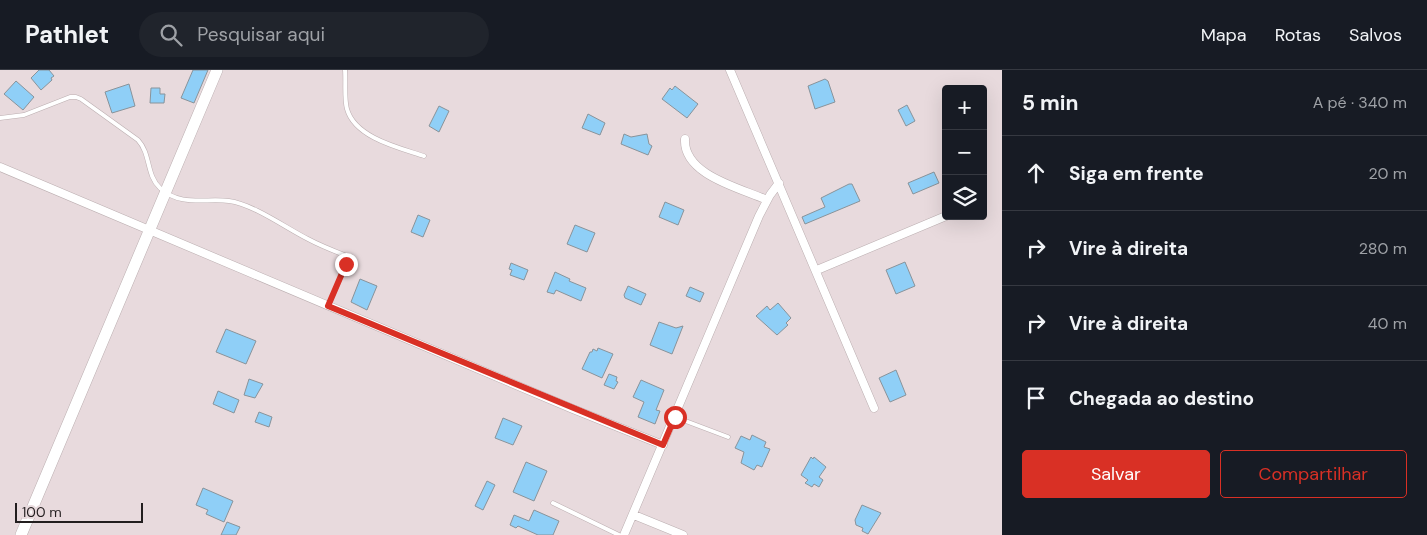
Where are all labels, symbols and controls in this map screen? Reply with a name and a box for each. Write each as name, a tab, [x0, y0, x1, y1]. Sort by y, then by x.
search box	[139, 12, 489, 57]
text: Pathlet	[25, 19, 109, 50]
icon: search	[157, 21, 185, 49]
text: Pesquisar aqui	[197, 22, 325, 47]
text: Mapa	[1201, 23, 1247, 47]
text: Rotas	[1275, 23, 1321, 47]
text: Salvos	[1349, 23, 1402, 47]
map controls	[942, 85, 987, 220]
button: +	[942, 85, 987, 130]
text: 5 min	[1022, 89, 1078, 117]
text: A pé · 340 m	[1313, 92, 1407, 113]
button: −	[942, 130, 987, 175]
icon: ahead	[1022, 159, 1050, 187]
text: Siga em frente	[1069, 161, 1204, 186]
text: 20 m	[1368, 163, 1407, 184]
button: layers	[942, 175, 987, 220]
icon: right	[1022, 234, 1050, 262]
text: Vire à direita	[1069, 236, 1188, 261]
text: 280 m	[1359, 238, 1407, 259]
route end	[335, 253, 358, 276]
icon: right	[1022, 309, 1050, 337]
text: Vire à direita	[1069, 311, 1188, 336]
text: 40 m	[1368, 313, 1407, 334]
icon: arrive	[1022, 384, 1050, 412]
text: Chegada ao destino	[1069, 386, 1254, 411]
route start	[664, 406, 687, 429]
button: Salvar	[1022, 450, 1210, 498]
button: Compartilhar	[1220, 450, 1407, 498]
scale bar	[15, 500, 142, 523]
text: 100 m	[22, 503, 62, 521]

